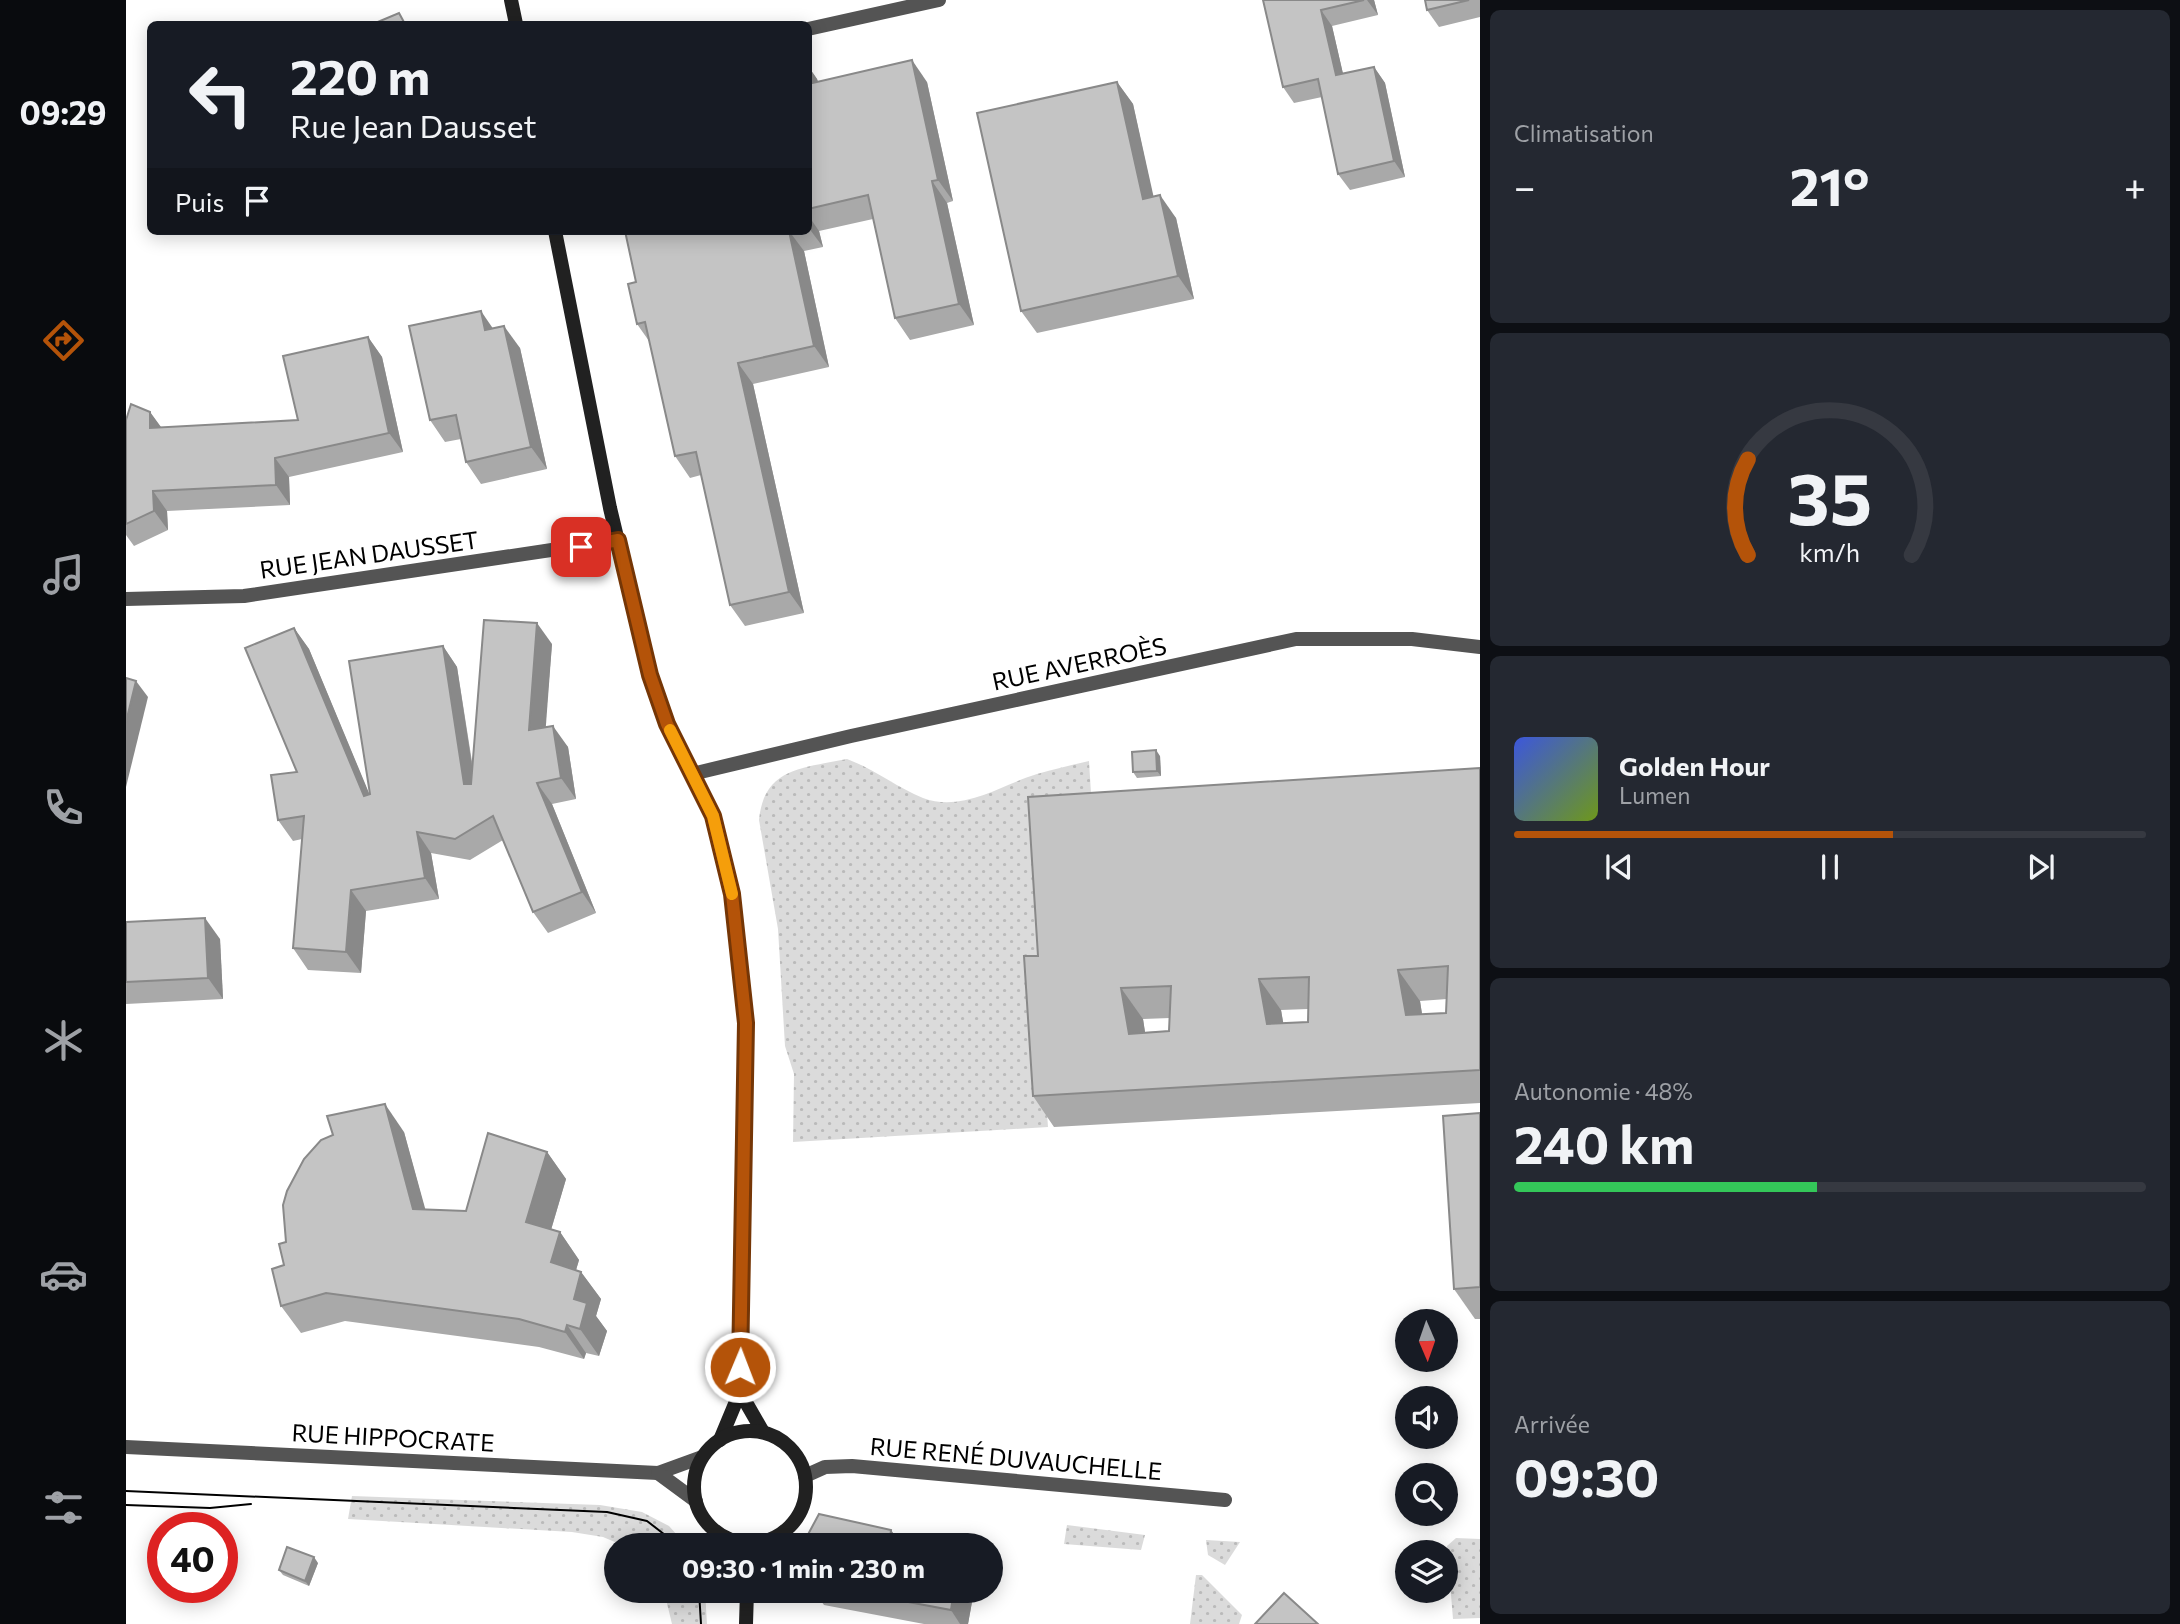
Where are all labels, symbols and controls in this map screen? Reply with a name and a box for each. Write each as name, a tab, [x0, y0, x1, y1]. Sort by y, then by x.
text: 220 m	[290, 45, 430, 105]
icon: left	[175, 49, 266, 140]
text: 09:29	[19, 92, 107, 132]
text: Rue Jean Dausset	[290, 105, 537, 145]
text: Climatisation	[1514, 119, 1654, 147]
text: 21°	[1790, 153, 1869, 217]
text: −	[1514, 162, 1536, 209]
text: +	[2124, 162, 2146, 209]
icon: arrive	[238, 182, 276, 220]
text: Puis	[175, 186, 224, 217]
icon: directions	[39, 316, 88, 365]
text: 35	[1788, 452, 1872, 541]
pin	[551, 517, 611, 577]
street label: RUE JEAN DAUSSET	[258, 524, 480, 584]
icon: arrive	[562, 528, 600, 566]
text: km/h	[1800, 537, 1860, 567]
icon: music	[39, 550, 88, 599]
street label: RUE AVERROÈS	[989, 630, 1169, 696]
text: Golden Hour	[1619, 750, 1770, 781]
text: Lumen	[1619, 781, 1690, 809]
icon: phone	[39, 783, 88, 832]
icon: previous	[1600, 848, 1638, 886]
icon: pause	[1811, 848, 1849, 886]
icon: next	[2022, 848, 2060, 886]
icon: climate	[39, 1016, 88, 1065]
text: Autonomie · 48%	[1514, 1077, 1693, 1105]
text: 240 km	[1514, 1111, 1694, 1175]
icon: car	[39, 1250, 88, 1299]
north arrow	[1395, 1309, 1458, 1372]
map controls	[1395, 1309, 1458, 1603]
position arrow	[703, 1330, 777, 1404]
button: sound	[1395, 1386, 1458, 1449]
text: Arrivée	[1514, 1410, 1590, 1438]
street label: RUE HIPPOCRATE	[291, 1417, 495, 1457]
street label: RUE RENÉ DUVAUCHELLE	[869, 1431, 1163, 1485]
text: 09:30	[1514, 1444, 1659, 1508]
button: search	[1395, 1463, 1458, 1526]
icon: filters	[39, 1483, 88, 1532]
speed limit sign: 40	[147, 1512, 238, 1603]
button: layers	[1395, 1540, 1458, 1603]
text: 09:30 · 1 min · 230 m	[682, 1552, 925, 1583]

